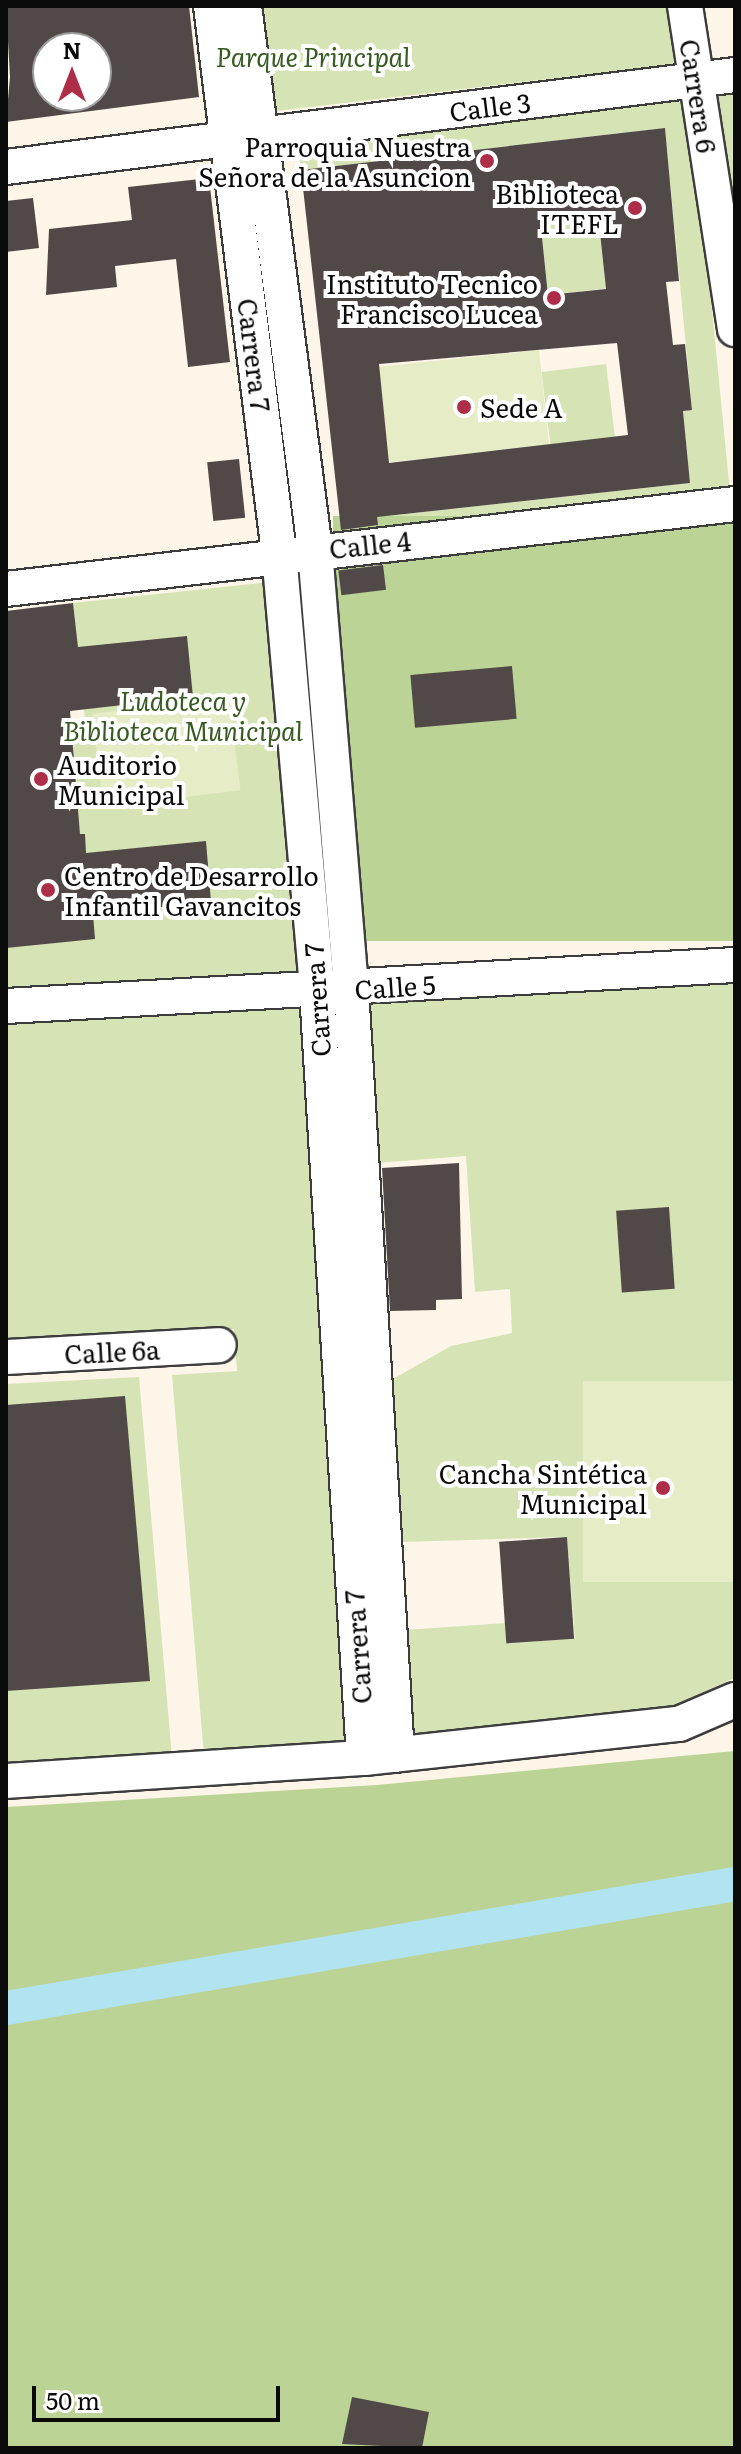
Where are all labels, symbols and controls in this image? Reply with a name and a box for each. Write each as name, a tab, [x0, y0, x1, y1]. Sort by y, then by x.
north arrow	[32, 32, 112, 112]
text: N	[63, 33, 81, 66]
street label: Carrera 6	[675, 37, 723, 155]
park label: Parque Principal	[216, 40, 410, 72]
street label: Calle 3	[447, 86, 533, 126]
place label: Parroquia Nuestra Señora de la Asuncion	[198, 130, 471, 192]
marker: Parroquia Nuestra Señora de la Asuncion	[478, 152, 496, 170]
place label: Biblioteca ITEFL	[495, 177, 619, 238]
marker: Biblioteca ITEFL	[626, 199, 644, 217]
place label: Instituto Tecnico Francisco Lucea	[326, 267, 538, 328]
marker: Instituto Tecnico Francisco Lucea	[545, 289, 563, 307]
street label: Carrera 7	[233, 297, 277, 413]
place label: Sede A	[480, 391, 562, 423]
marker: Sede A	[455, 398, 473, 416]
street label: Calle 4	[328, 524, 412, 564]
park label: Ludoteca y Biblioteca Municipal	[63, 684, 303, 746]
place label: Auditorio Municipal	[57, 748, 185, 810]
marker: Auditorio Municipal	[32, 770, 50, 788]
place label: Centro de Desarrollo Infantil Gavancitos	[64, 859, 319, 920]
marker: Centro de Desarrollo Infantil Gavancitos	[39, 881, 57, 899]
street label: Carrera 7	[296, 942, 336, 1058]
street label: Calle 5	[354, 968, 436, 1004]
street label: Calle 6a	[63, 1333, 161, 1369]
place label: Cancha Sintética Municipal	[439, 1457, 647, 1518]
marker: Cancha Sintética Municipal	[654, 1479, 672, 1497]
street label: Carrera 7	[337, 1589, 377, 1705]
scale bar	[36, 2370, 284, 2420]
text: 50 m	[46, 2382, 100, 2417]

